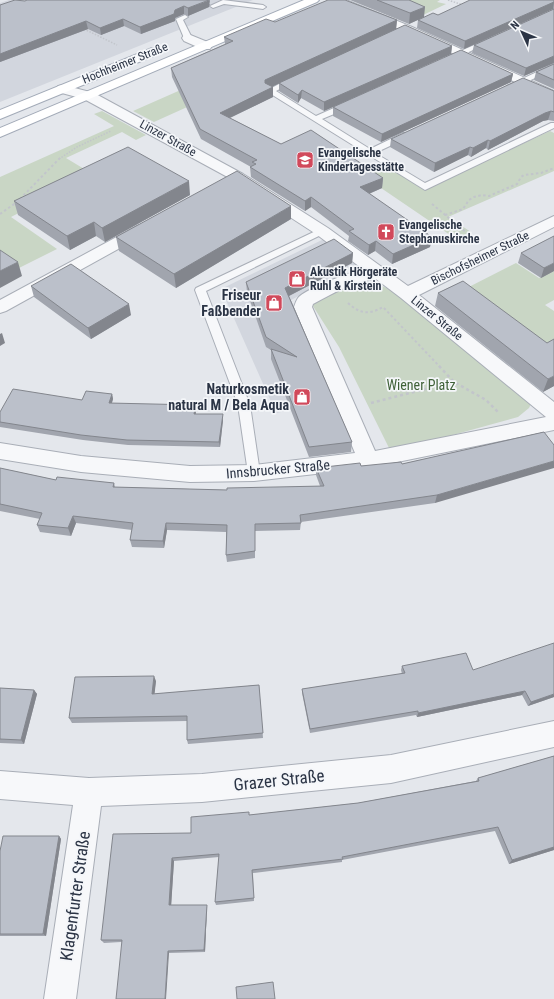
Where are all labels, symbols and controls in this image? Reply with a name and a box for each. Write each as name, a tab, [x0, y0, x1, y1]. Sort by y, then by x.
north arrow	[502, 12, 542, 52]
text: N	[508, 18, 522, 32]
street label: Hochheimer Straße	[80, 39, 170, 87]
street label: Linzer Straße	[137, 117, 199, 159]
place label: Evangelische Kindertagesstätte	[318, 146, 404, 174]
school or university icon: Evangelische Kindertagesstätte	[295, 150, 315, 170]
place label: Evangelische Stephanuskirche	[399, 218, 480, 246]
church icon: Evangelische Stephanuskirche	[376, 222, 396, 242]
street label: Bischofsheimer Straße	[429, 228, 532, 288]
place label: Akustik Hörgeräte Ruhl & Kirstein	[310, 265, 398, 293]
shop icon: Akustik Hörgeräte Ruhl & Kirstein	[287, 269, 307, 289]
place label: Friseur Faßbender	[201, 287, 261, 319]
shop icon: Friseur Faßbender	[264, 293, 284, 313]
street label: Linzer Straße	[408, 293, 466, 343]
park label: Wiener Platz	[386, 377, 456, 393]
place label: Naturkosmetik natural M / Bela Aqua	[168, 381, 289, 413]
shop icon: Naturkosmetik natural M / Bela Aqua	[292, 387, 312, 407]
street label: Innsbrucker Straße	[225, 456, 331, 482]
street label: Grazer Straße	[233, 765, 325, 795]
street label: Klagenfurter Straße	[56, 830, 94, 962]

